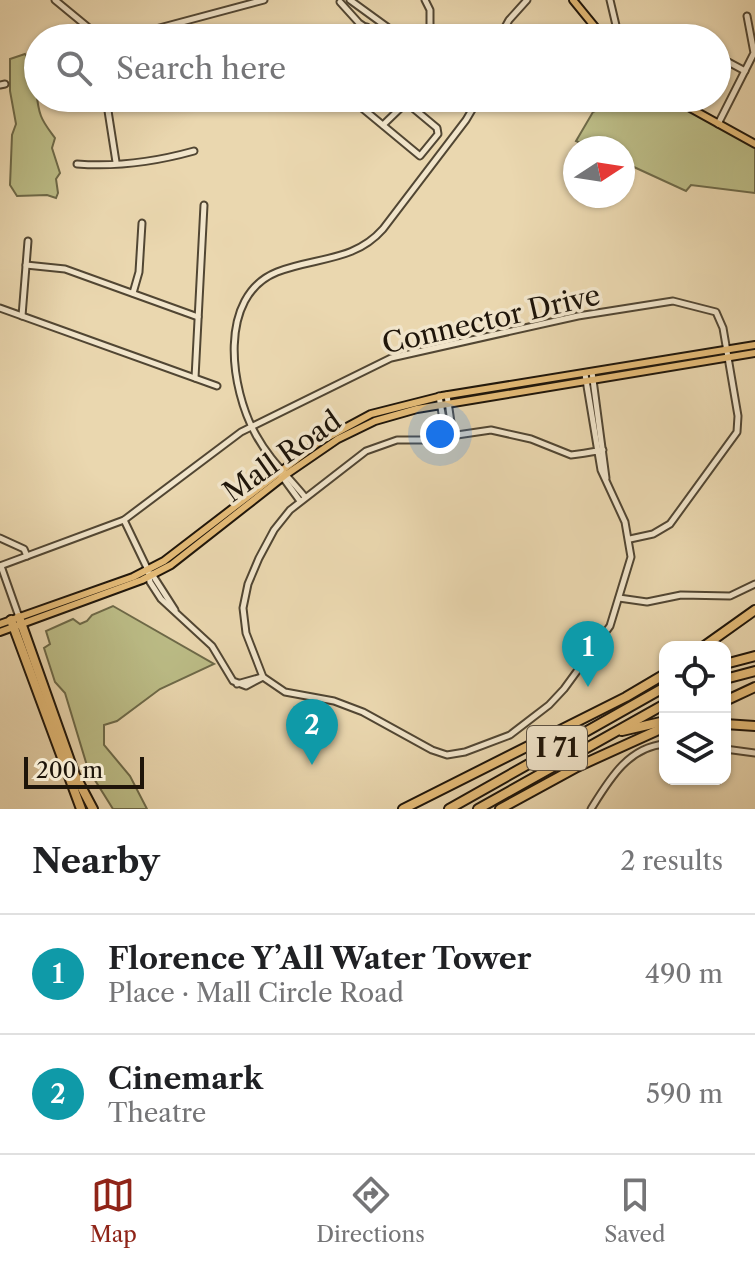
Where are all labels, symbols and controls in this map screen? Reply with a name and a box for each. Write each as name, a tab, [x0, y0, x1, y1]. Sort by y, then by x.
search box	[24, 24, 731, 112]
icon: search	[52, 46, 96, 90]
text: Search here	[116, 50, 286, 87]
north arrow	[563, 136, 635, 208]
street label: Connector Drive	[379, 277, 603, 361]
street label: Mall Road	[216, 403, 348, 509]
your location	[420, 414, 460, 454]
pin: 1	[562, 621, 614, 687]
map controls	[659, 641, 731, 785]
button: locate	[659, 641, 731, 713]
pin: 2	[286, 699, 338, 765]
button: layers	[659, 713, 731, 785]
road number: I 71	[527, 726, 587, 770]
scale bar	[24, 753, 144, 789]
text: 200 m	[36, 757, 103, 784]
text: Nearby	[32, 840, 160, 882]
text: 2 results	[620, 845, 723, 877]
text: Florence Y’All Water Tower	[108, 940, 531, 977]
text: 1	[52, 958, 64, 990]
text: 490 m	[645, 958, 723, 990]
text: Place · Mall Circle Road	[108, 977, 404, 1009]
text: Cinemark	[108, 1060, 263, 1097]
text: 2	[50, 1078, 66, 1110]
text: 590 m	[646, 1078, 723, 1110]
text: Theatre	[108, 1097, 206, 1129]
tab: Map	[90, 1173, 137, 1248]
tab: Directions	[316, 1173, 425, 1248]
tab: Saved	[604, 1173, 665, 1248]

